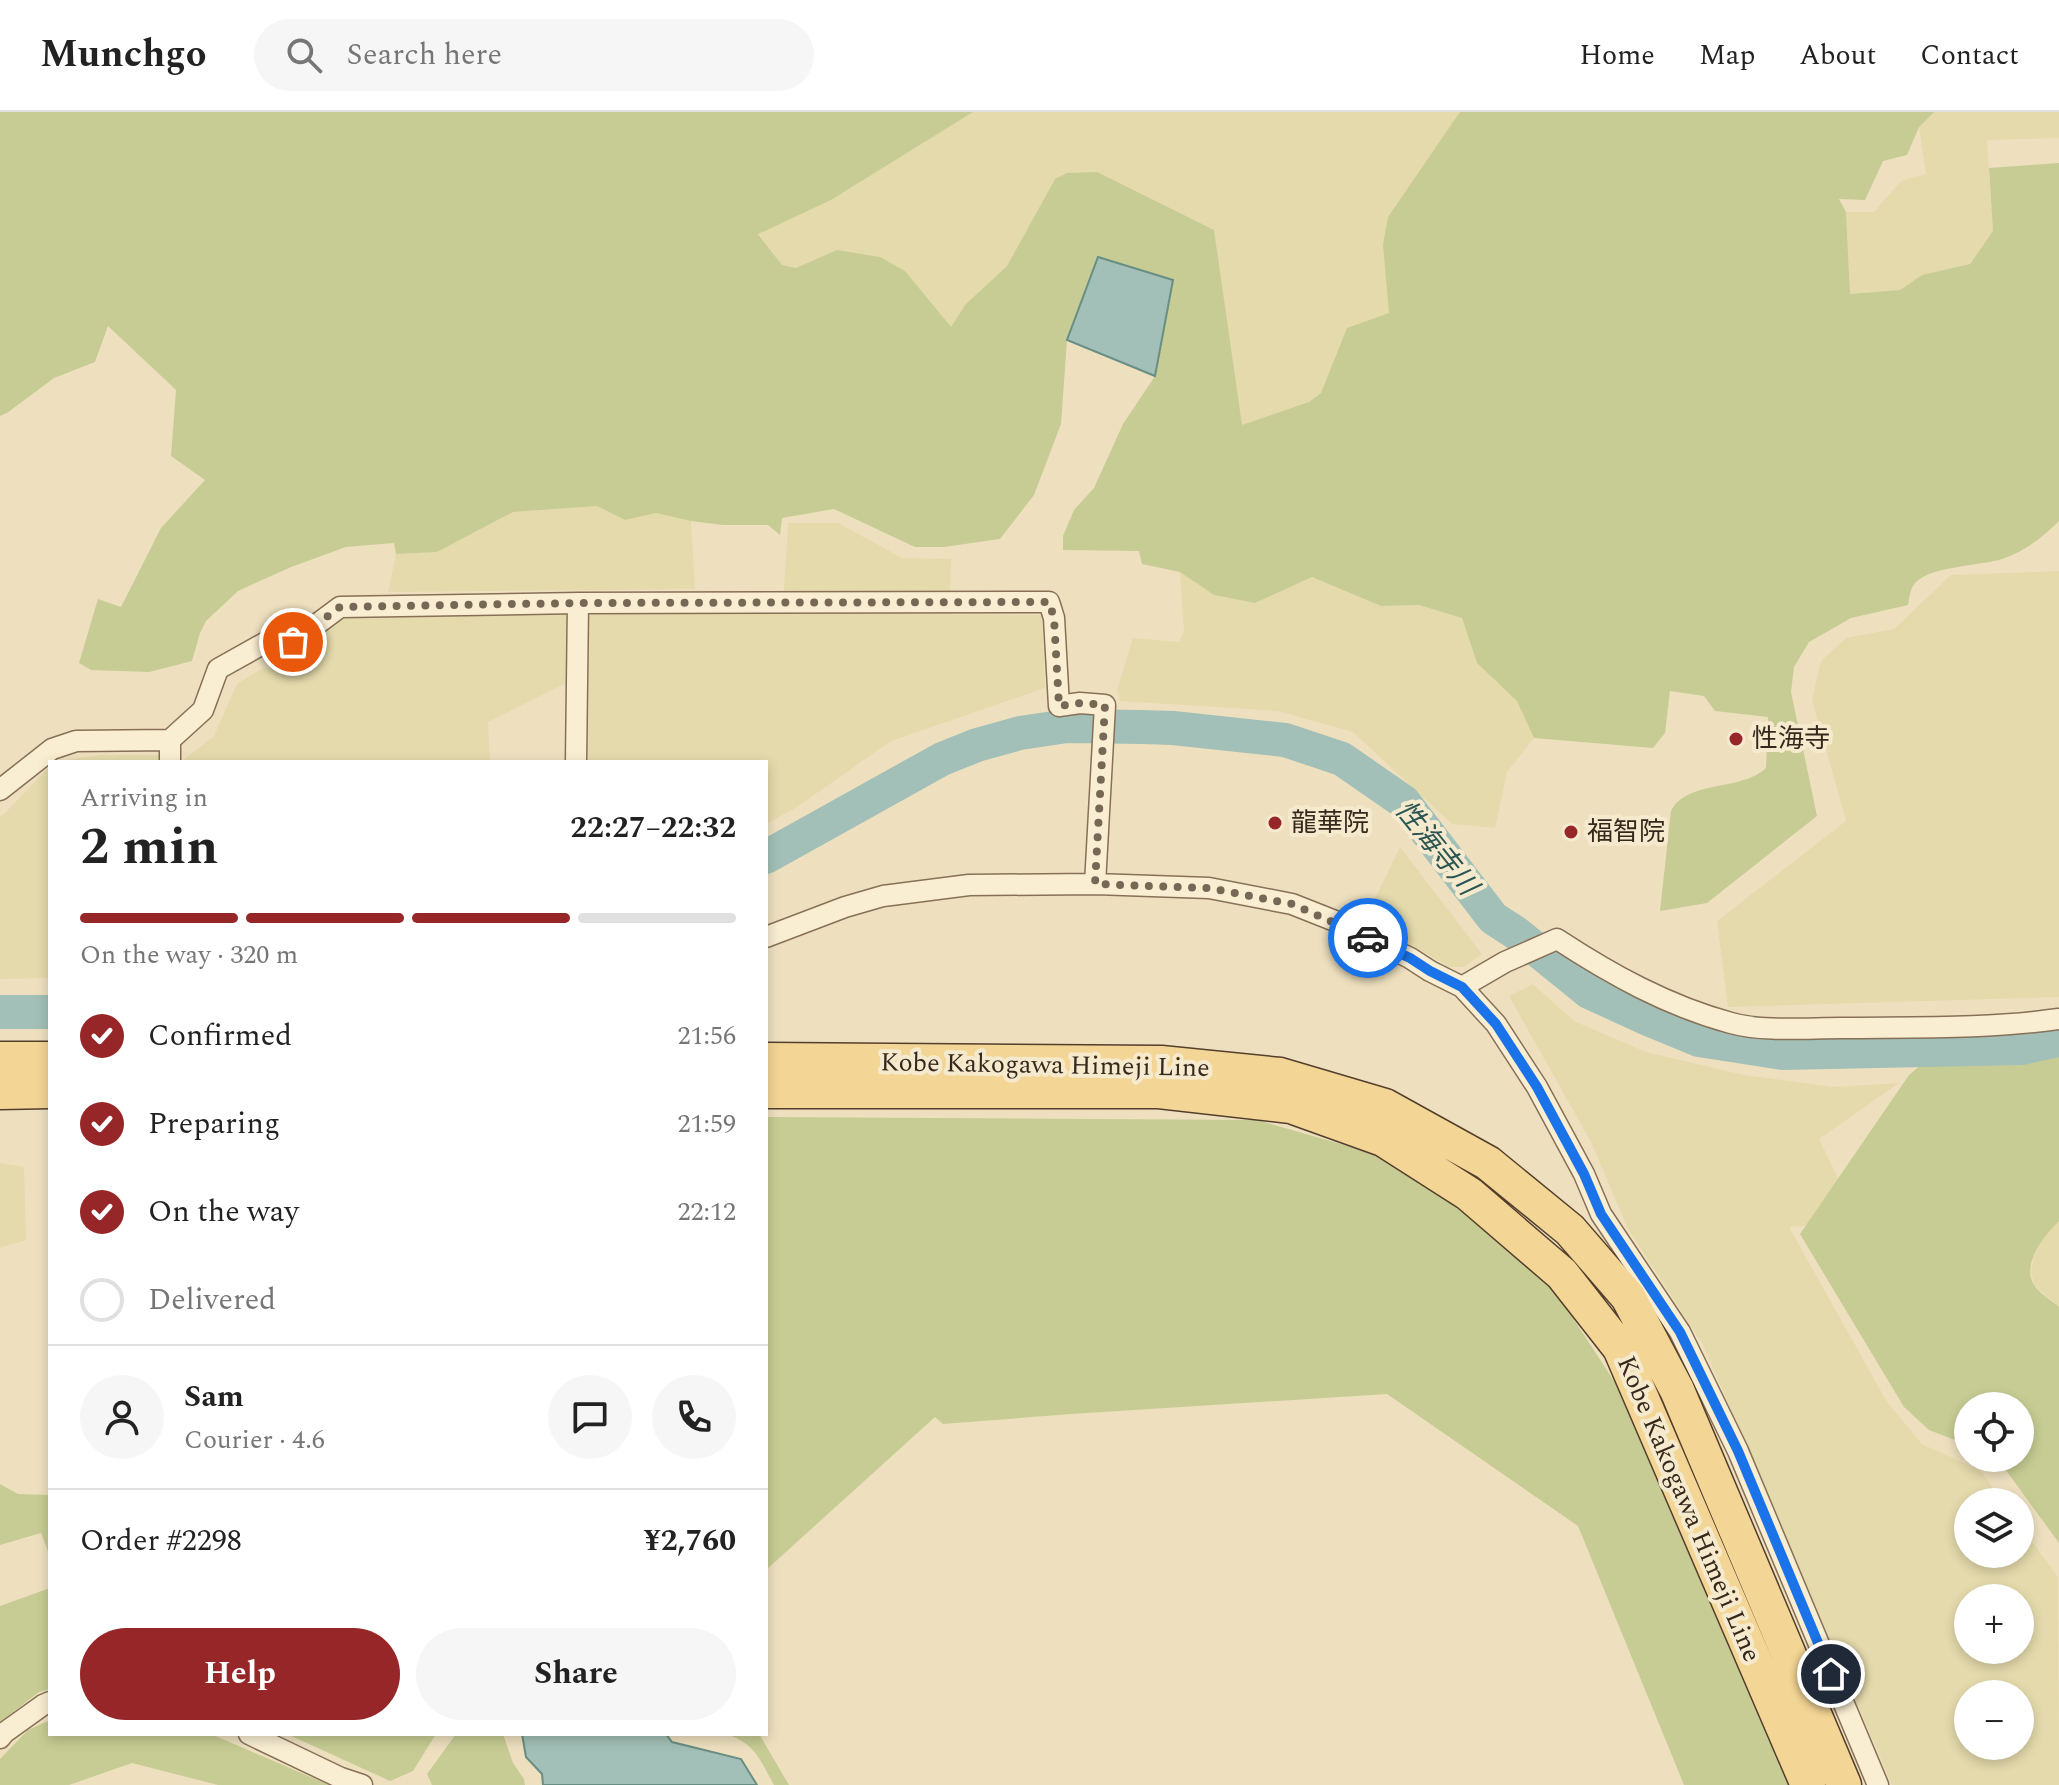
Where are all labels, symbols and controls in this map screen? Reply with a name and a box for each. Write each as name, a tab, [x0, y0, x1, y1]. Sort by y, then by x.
search box	[254, 19, 814, 91]
text: Munchgo	[40, 26, 206, 84]
text: Search here	[346, 32, 502, 78]
icon: search	[282, 33, 326, 77]
text: Home	[1579, 34, 1655, 77]
text: Map	[1699, 34, 1755, 77]
text: About	[1799, 34, 1876, 77]
text: Contact	[1920, 34, 2019, 77]
pin	[259, 608, 327, 676]
icon: bag	[271, 620, 315, 664]
place label: 性海寺	[1752, 719, 1830, 759]
marker: 性海寺	[1727, 730, 1745, 748]
text: Arriving in	[80, 778, 208, 818]
water label: 性海寺川	[1384, 791, 1490, 907]
place label: 龍華院	[1291, 803, 1369, 843]
text: 22:27–22:32	[570, 805, 736, 851]
text: 2 min	[80, 808, 218, 887]
place label: 福智院	[1587, 812, 1665, 852]
marker: 龍華院	[1266, 814, 1284, 832]
marker: 福智院	[1562, 823, 1580, 841]
courier	[1328, 898, 1408, 978]
icon: car	[1346, 916, 1390, 960]
text: On the way · 320 m	[80, 935, 298, 975]
text: Confirmed	[148, 1013, 292, 1059]
icon: check	[80, 1014, 124, 1058]
text: 21:56	[677, 1016, 736, 1056]
street label: Kobe Kakogawa Himeji Line	[880, 1042, 1210, 1088]
text: Preparing	[148, 1101, 280, 1147]
icon: check	[80, 1102, 124, 1146]
text: 21:59	[677, 1104, 736, 1144]
text: On the way	[148, 1189, 299, 1235]
icon: check	[80, 1190, 124, 1234]
text: 22:12	[677, 1192, 736, 1232]
text: Delivered	[148, 1277, 276, 1323]
street label: Kobe Kakogawa Himeji Line	[1606, 1350, 1772, 1668]
text: Sam	[184, 1374, 244, 1420]
button: person	[80, 1375, 164, 1459]
button: chat	[548, 1375, 632, 1459]
button: phone	[652, 1375, 736, 1459]
map controls	[1954, 1392, 2034, 1760]
button: locate	[1954, 1392, 2034, 1472]
text: Courier · 4.6	[184, 1420, 325, 1460]
button: layers	[1954, 1488, 2034, 1568]
text: Order #2298	[80, 1518, 242, 1564]
text: ¥2,760	[644, 1518, 736, 1564]
button: +	[1954, 1584, 2034, 1664]
button: Help	[80, 1628, 400, 1720]
button: Share	[416, 1628, 736, 1720]
pin	[1797, 1640, 1865, 1708]
icon: home	[1809, 1652, 1853, 1696]
button: −	[1954, 1680, 2034, 1760]

